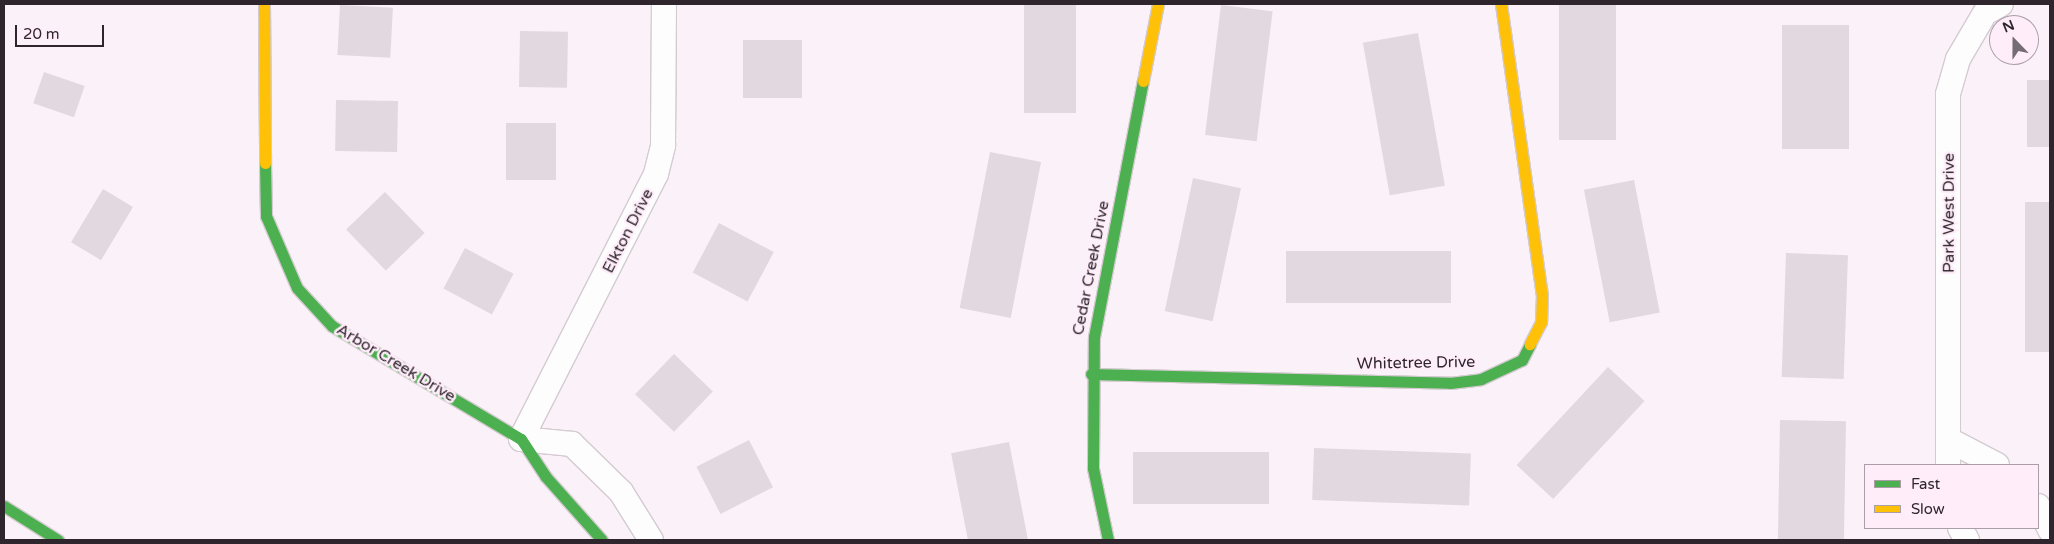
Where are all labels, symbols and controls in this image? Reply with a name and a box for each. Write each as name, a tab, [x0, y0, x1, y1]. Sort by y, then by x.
scale bar	[18, 15, 106, 47]
north arrow	[1989, 15, 2039, 65]
text: N	[2000, 17, 2017, 37]
text: 20 m	[23, 25, 60, 43]
street label: Park West Drive	[1939, 153, 1959, 273]
street label: Elkton Drive	[599, 186, 657, 276]
street label: Cedar Creek Drive	[1069, 199, 1113, 337]
street label: Arbor Creek Drive	[333, 320, 459, 406]
street label: Whitetree Drive	[1357, 352, 1475, 374]
legend	[1864, 464, 2039, 529]
text: Fast	[1911, 475, 1940, 493]
text: Slow	[1911, 500, 1945, 518]

